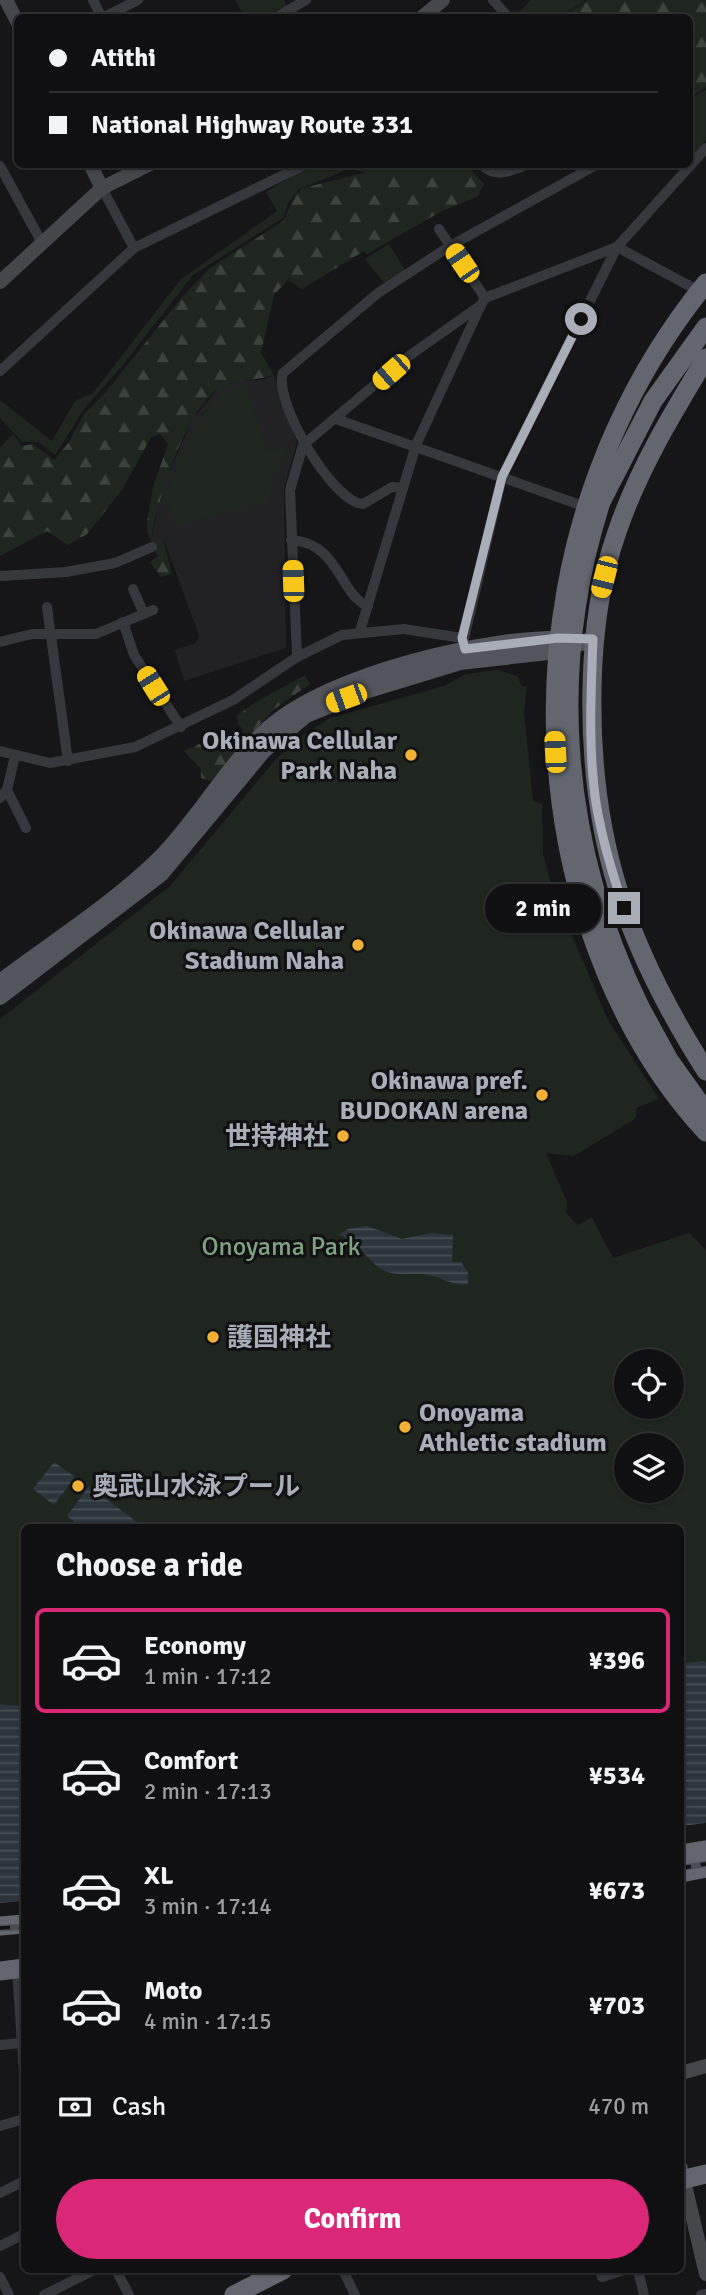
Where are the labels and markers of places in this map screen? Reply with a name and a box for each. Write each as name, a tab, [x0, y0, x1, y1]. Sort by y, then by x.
place label: Okinawa Cellular Park Naha	[202, 725, 398, 787]
marker: Okinawa Cellular Park Naha	[403, 747, 419, 763]
place label: Okinawa Cellular Stadium Naha	[149, 915, 345, 977]
marker: Okinawa Cellular Stadium Naha	[350, 937, 366, 953]
place label: Okinawa pref. BUDOKAN arena	[340, 1065, 528, 1127]
marker: Okinawa pref. BUDOKAN arena	[534, 1087, 550, 1103]
place label: 世持神社	[225, 1121, 329, 1153]
marker: 世持神社	[335, 1128, 351, 1144]
place label: 護国神社	[227, 1322, 331, 1354]
marker: 護国神社	[205, 1329, 221, 1345]
place label: Onoyama Athletic stadium	[419, 1397, 607, 1459]
marker: Onoyama Athletic stadium	[397, 1419, 413, 1435]
place label: 奥武山水泳プール	[92, 1471, 300, 1503]
marker: 奥武山水泳プール	[70, 1478, 86, 1494]

